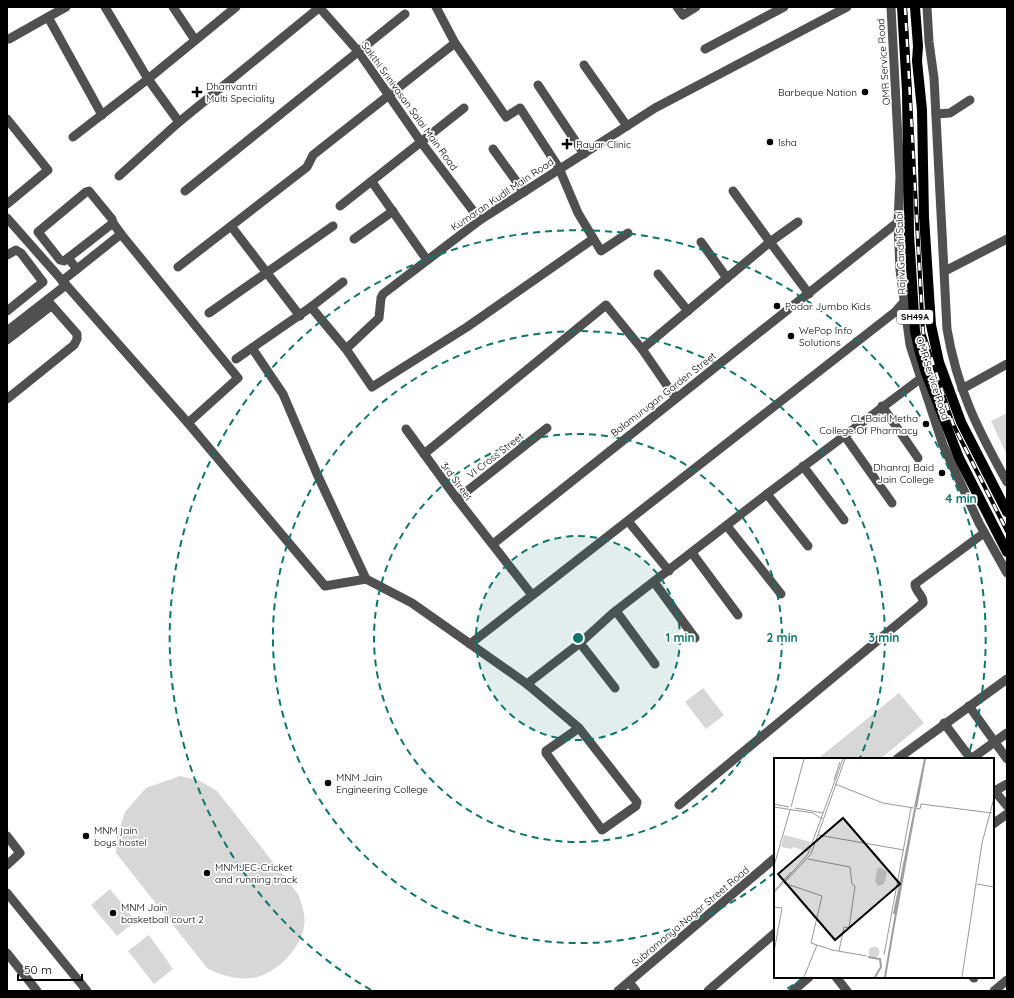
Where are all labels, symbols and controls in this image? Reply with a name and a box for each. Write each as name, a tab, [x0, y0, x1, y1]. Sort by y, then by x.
street label: OMR Service Road	[874, 18, 893, 106]
street label: Sakthi Srinivasan Salai Main Road	[359, 39, 461, 173]
place label: Dhanvantri Multi Speciality	[206, 80, 275, 105]
marker: Dhanvantri Multi Speciality	[191, 86, 203, 98]
place label: Barbeque Nation	[778, 86, 857, 99]
marker: Barbeque Nation	[860, 87, 870, 97]
place label: Isha	[778, 136, 797, 149]
marker: Isha	[765, 137, 775, 147]
marker: Rayar Clinic	[561, 138, 573, 150]
place label: Rayar Clinic	[576, 138, 631, 151]
street label: Kumaran Kudil Main Road	[448, 155, 556, 234]
street label: Rajiv Gandhi Salai	[893, 211, 908, 295]
place label: Podar Jumbo Kids	[785, 300, 871, 313]
marker: Podar Jumbo Kids	[772, 301, 782, 311]
road number: SH49A	[897, 310, 933, 324]
place label: WePop Info Solutions	[799, 324, 852, 349]
marker: WePop Info Solutions	[786, 331, 796, 341]
street label: OMR Service Road	[913, 335, 952, 421]
street label: Balamurugan Garden Street	[608, 349, 719, 440]
place label: CL Baid Metha College Of Pharmacy	[819, 412, 918, 437]
marker: CL Baid Metha College Of Pharmacy	[921, 419, 931, 429]
street label: VI Cross Street	[465, 429, 526, 481]
street label: 3rd Street	[438, 459, 476, 504]
place label: Dhanraj Baid Jain College	[873, 461, 934, 486]
marker: Dhanraj Baid Jain College	[937, 468, 947, 478]
text: 4 min	[945, 491, 977, 506]
text: 1 min	[665, 630, 695, 645]
text: 2 min	[766, 630, 798, 645]
text: 3 min	[869, 630, 899, 645]
centre of rings	[571, 631, 585, 645]
inset map	[774, 758, 994, 978]
place label: MNM Jain Engineering College	[336, 771, 428, 796]
marker: MNM Jain Engineering College	[323, 778, 333, 788]
place label: MNM jain boys hostel	[94, 824, 147, 849]
marker: MNM jain boys hostel	[81, 831, 91, 841]
place label: MNMJEC-Cricket and running track	[215, 861, 297, 886]
street label: Subramanya Nagar Street Road	[629, 863, 752, 969]
marker: MNMJEC-Cricket and running track	[202, 868, 212, 878]
place label: MNM Jain basketball court 2	[121, 901, 204, 926]
marker: MNM Jain basketball court 2	[108, 908, 118, 918]
scale bar	[18, 956, 82, 982]
text: 50 m	[24, 962, 52, 977]

